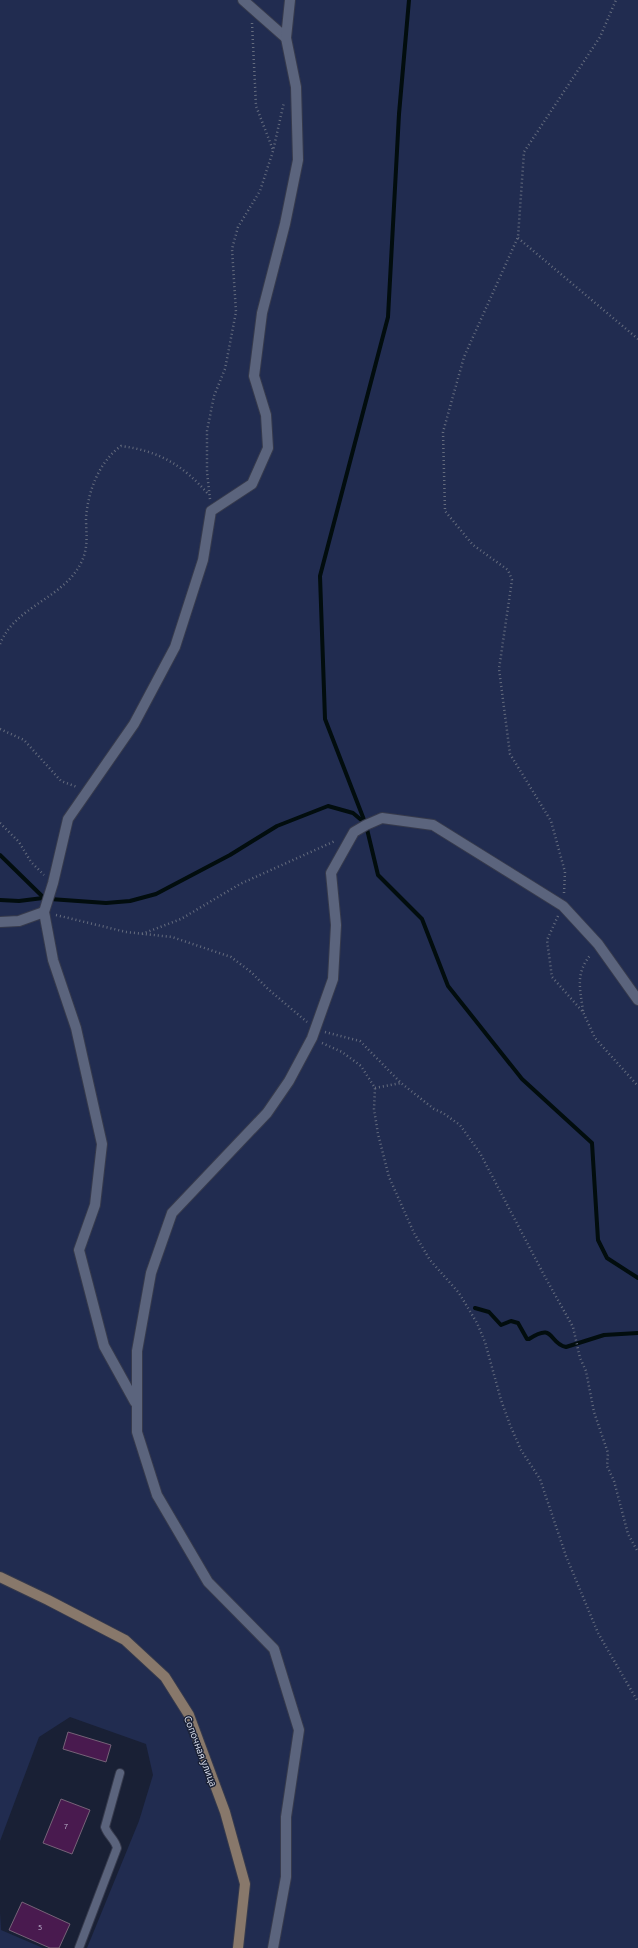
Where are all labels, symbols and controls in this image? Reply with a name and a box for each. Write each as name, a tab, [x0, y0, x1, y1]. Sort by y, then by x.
street label: Сопочная улица	[182, 1714, 219, 1788]
house number: 7	[64, 1822, 68, 1831]
house number: 5	[38, 1923, 42, 1932]

